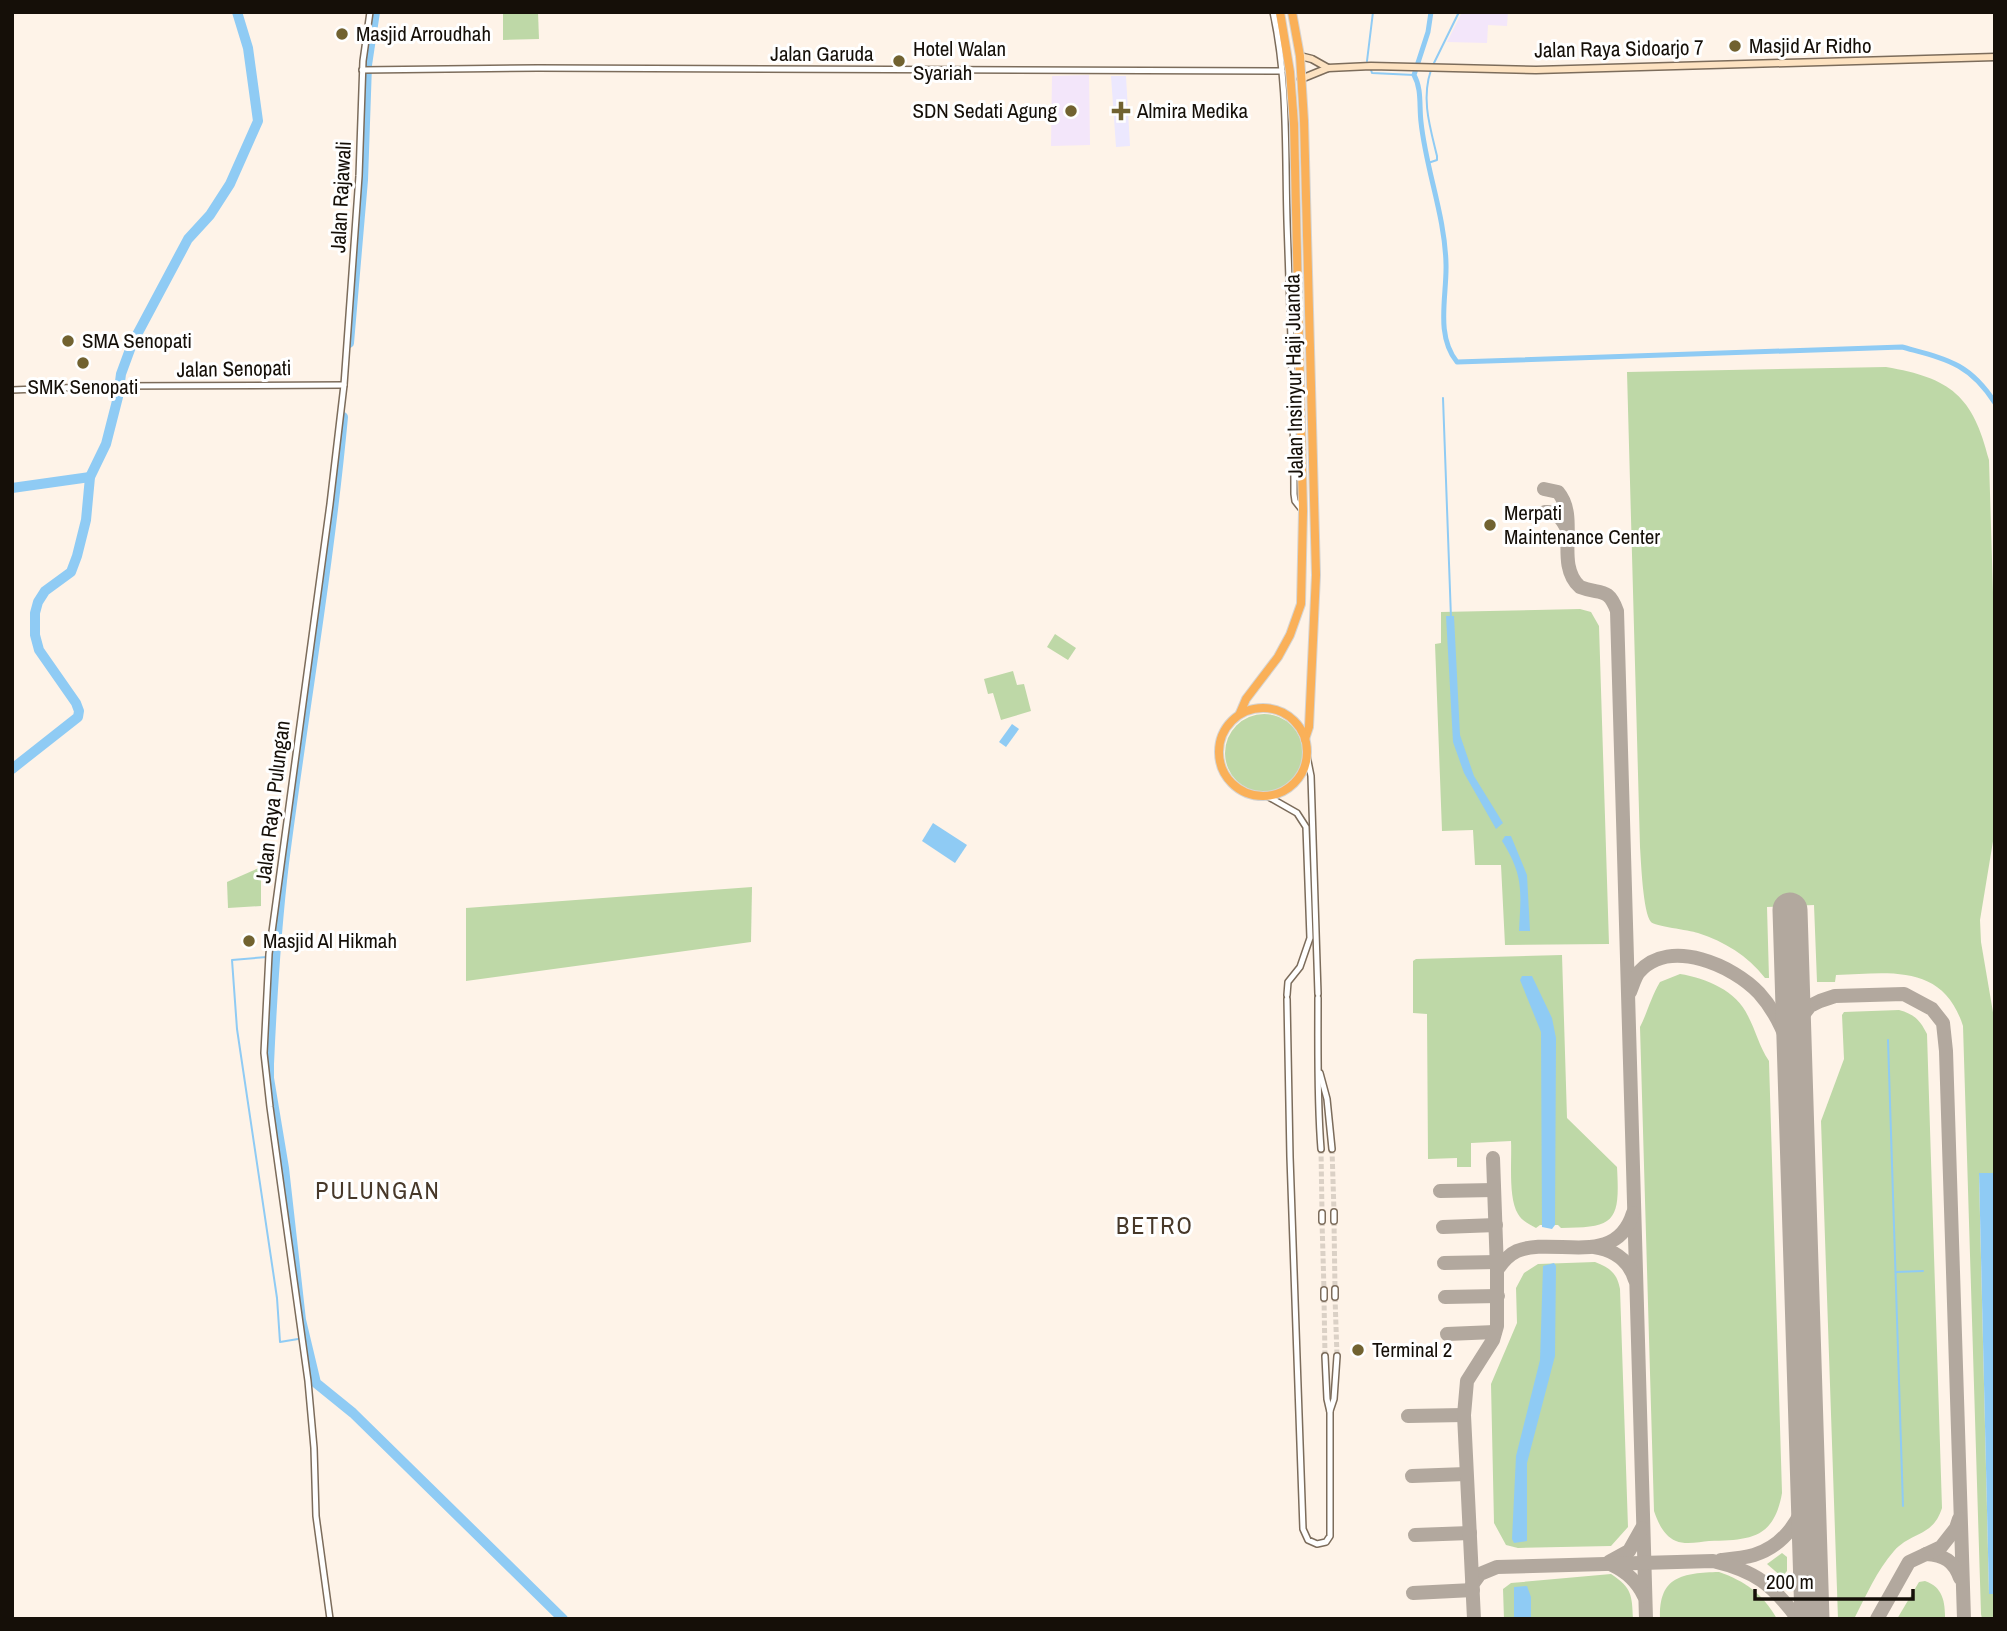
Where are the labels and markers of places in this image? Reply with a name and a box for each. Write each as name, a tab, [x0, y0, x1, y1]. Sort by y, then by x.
place label: Masjid Arroudhah	[356, 19, 491, 48]
marker: Masjid Arroudhah	[334, 26, 350, 42]
place label: Masjid Ar Ridho	[1749, 31, 1872, 60]
place label: Hotel Walan Syariah	[913, 34, 1006, 87]
marker: Masjid Ar Ridho	[1727, 38, 1743, 54]
marker: Hotel Walan Syariah	[891, 53, 907, 69]
place label: SDN Sedati Agung	[912, 96, 1057, 125]
place label: Almira Medika	[1136, 96, 1248, 125]
marker: Almira Medika	[1111, 101, 1131, 121]
marker: SDN Sedati Agung	[1063, 103, 1079, 119]
place label: SMA Senopati	[82, 326, 192, 355]
marker: SMA Senopati	[60, 333, 76, 349]
marker: SMK Senopati	[75, 355, 91, 371]
place label: SMK Senopati	[27, 372, 139, 401]
place label: Merpati Maintenance Center	[1504, 498, 1660, 551]
marker: Merpati Maintenance Center	[1482, 517, 1498, 533]
place label: Masjid Al Hikmah	[263, 926, 397, 955]
marker: Masjid Al Hikmah	[241, 933, 257, 949]
place label: Terminal 2	[1372, 1335, 1452, 1364]
marker: Terminal 2	[1350, 1342, 1366, 1358]

